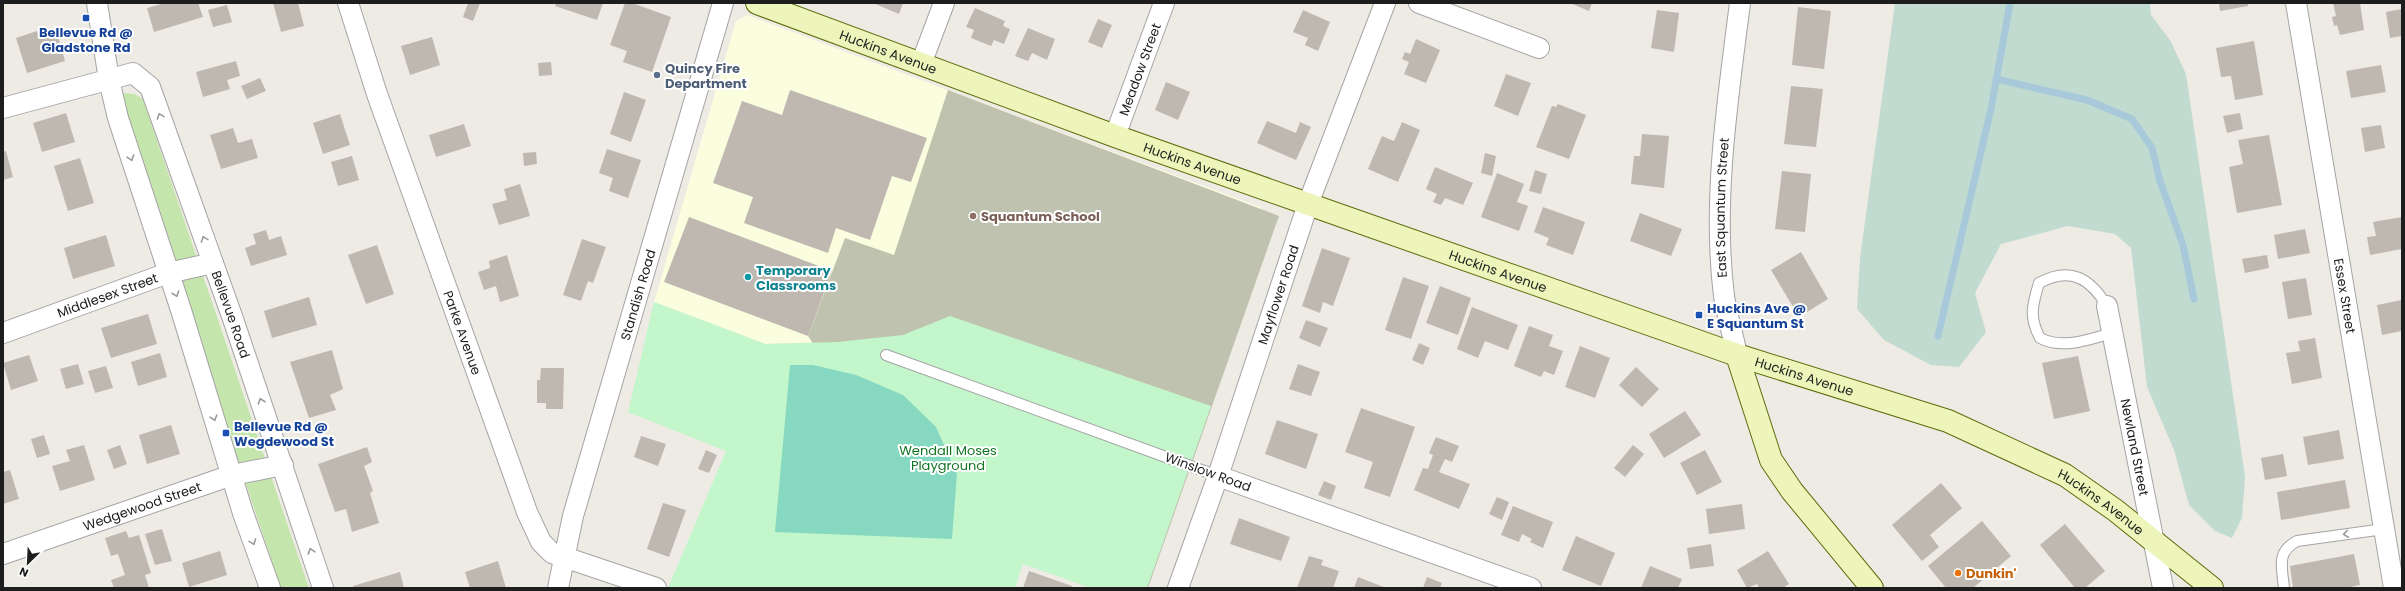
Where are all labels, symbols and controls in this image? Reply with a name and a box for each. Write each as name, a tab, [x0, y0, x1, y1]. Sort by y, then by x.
marker: Bellevue Rd @ Gladstone Rd	[81, 13, 91, 23]
street label: Meadow Street	[1114, 20, 1165, 118]
place label: Bellevue Rd @ Gladstone Rd	[39, 23, 133, 57]
street label: Huckins Avenue	[837, 25, 940, 79]
place label: Quincy Fire Department	[665, 59, 747, 93]
marker: Quincy Fire Department	[652, 70, 662, 80]
one-way arrow	[157, 113, 165, 120]
street label: East Squantum Street	[1710, 136, 1733, 279]
street label: Huckins Avenue	[1141, 137, 1244, 189]
one-way arrow	[126, 154, 134, 161]
place label: Squantum School	[981, 207, 1100, 226]
marker: Squantum School	[968, 211, 978, 221]
one-way arrow	[200, 235, 209, 242]
street label: Mayflower Road	[1253, 242, 1303, 347]
street label: Huckins Avenue	[1446, 245, 1550, 297]
street label: Standish Road	[615, 247, 660, 343]
street label: Essex Street	[2329, 257, 2361, 335]
place label: Temporary Classrooms	[756, 261, 836, 295]
street label: Middlesex Street	[54, 268, 161, 322]
street label: Bellevue Road	[207, 268, 255, 361]
marker: Temporary Classrooms	[743, 272, 753, 282]
street label: Parke Avenue	[439, 288, 486, 377]
one-way arrow	[171, 291, 179, 298]
place label: Huckins Ave @ E Squantum St	[1707, 299, 1806, 333]
marker: Huckins Ave @ E Squantum St	[1694, 310, 1704, 320]
street label: Huckins Avenue	[1753, 352, 1856, 400]
street label: Newland Street	[2116, 397, 2154, 498]
one-way arrow	[257, 398, 266, 405]
one-way arrow	[209, 415, 218, 422]
place label: Bellevue Rd @ Wegdewood St	[234, 417, 334, 451]
marker: Bellevue Rd @ Wegdewood St	[221, 428, 231, 438]
park label: Wendall Moses Playground	[899, 441, 997, 475]
street label: Winslow Road	[1162, 448, 1254, 496]
street label: Huckins Avenue	[2055, 464, 2148, 539]
street label: Wedgewood Street	[80, 477, 204, 535]
one-way arrow	[2343, 529, 2349, 538]
one-way arrow	[249, 539, 257, 546]
north arrow	[8, 543, 48, 583]
one-way arrow	[307, 548, 316, 555]
text: N	[17, 563, 31, 581]
place label: Dunkin'	[1966, 564, 2017, 583]
marker: Dunkin'	[1953, 568, 1963, 578]

